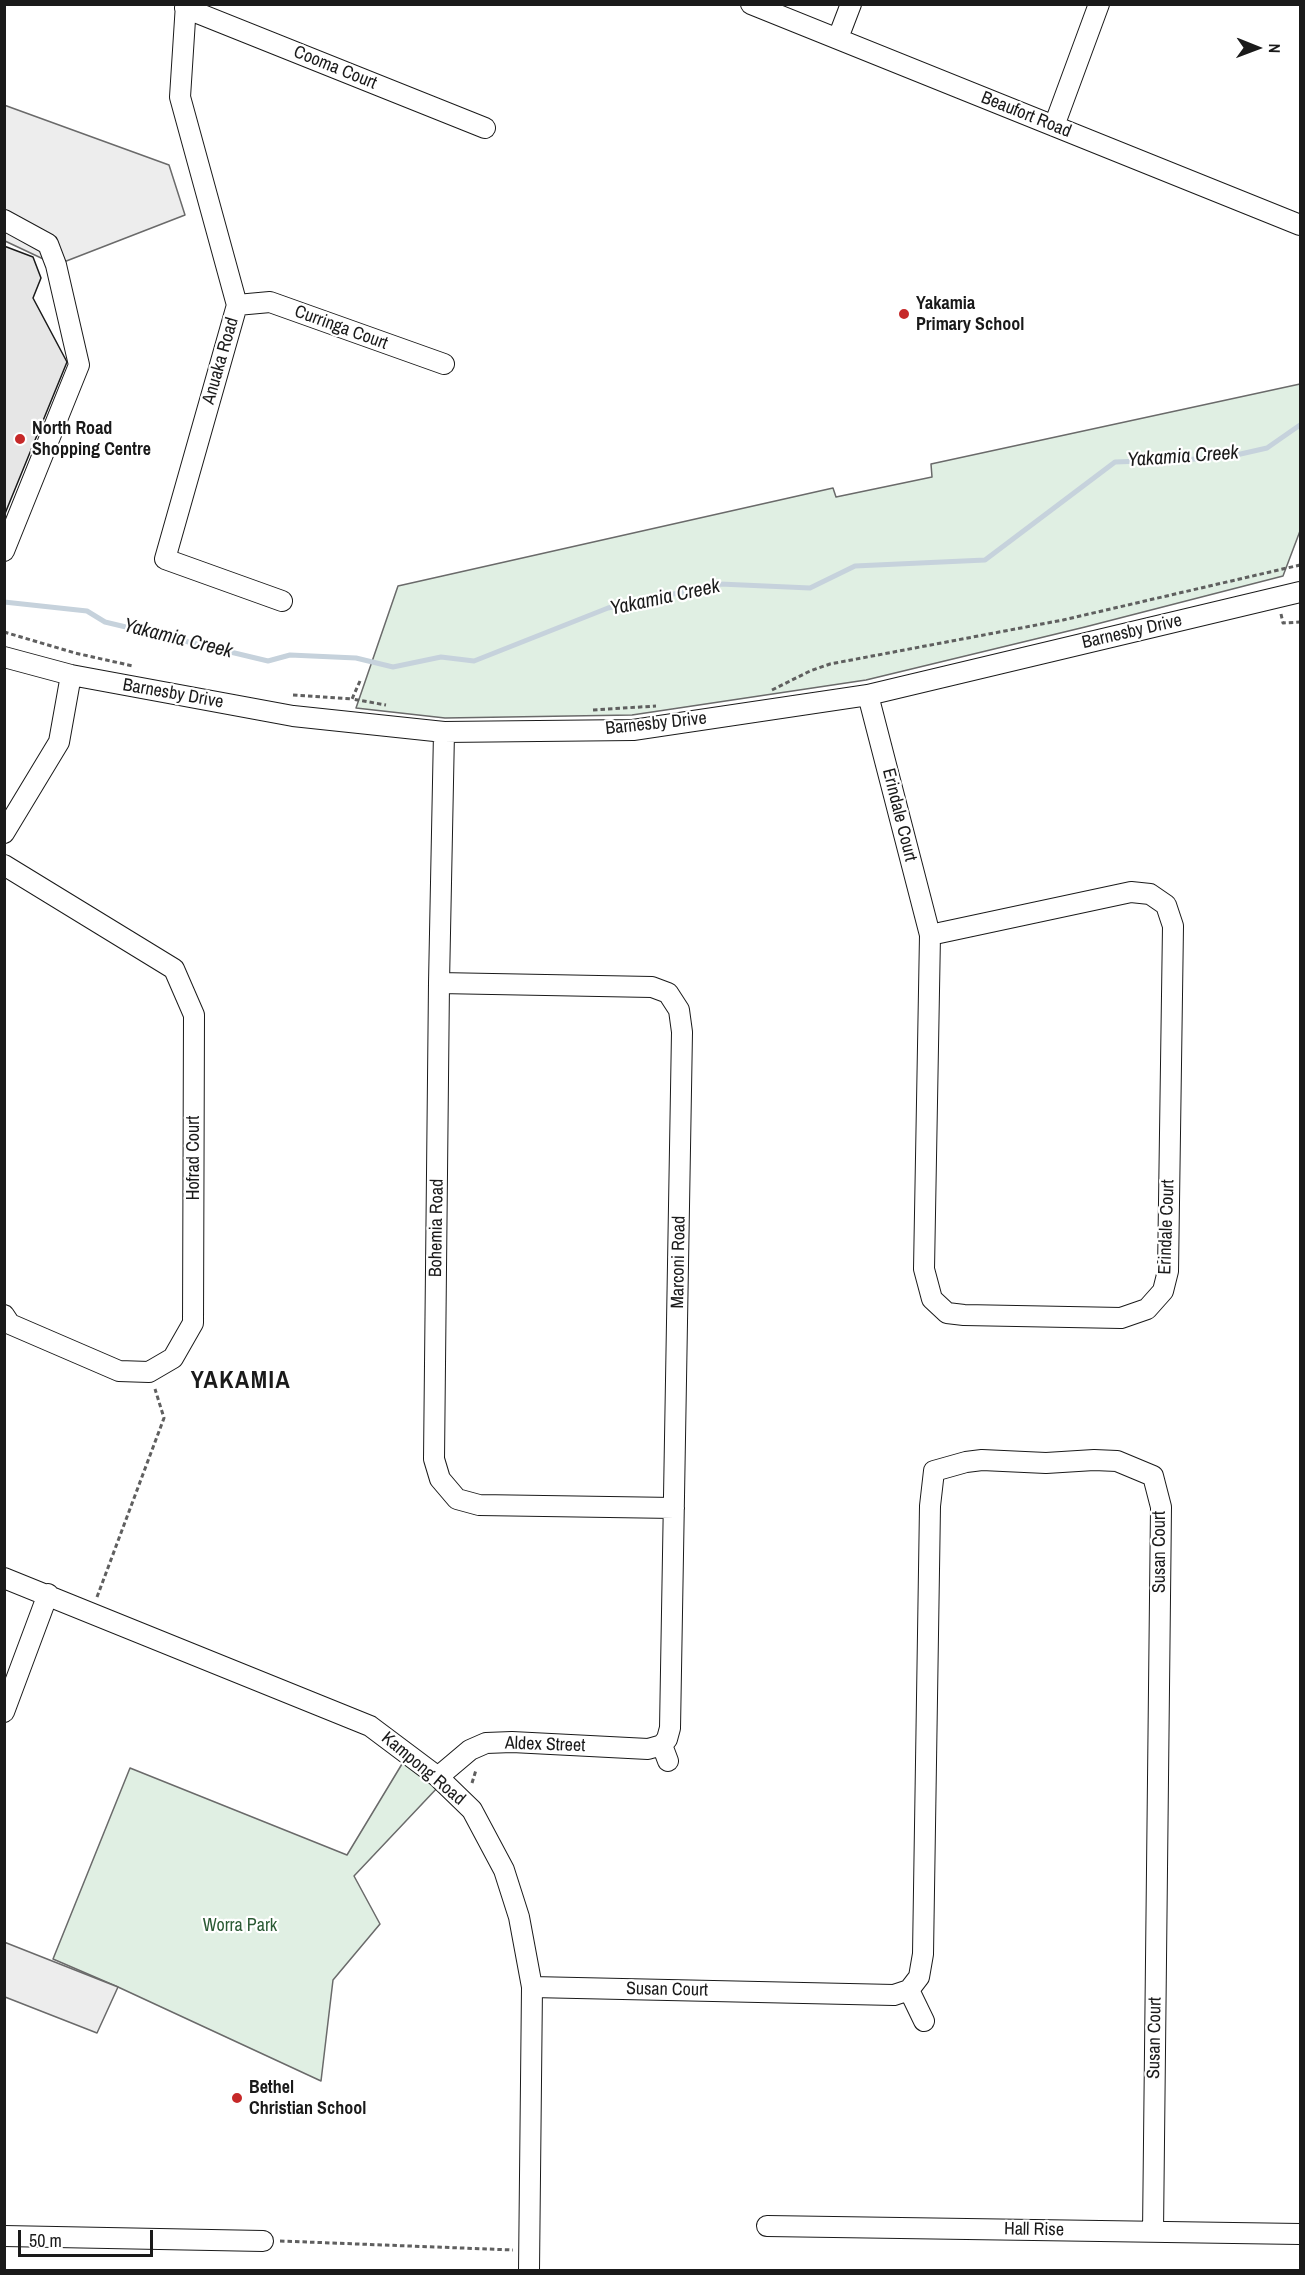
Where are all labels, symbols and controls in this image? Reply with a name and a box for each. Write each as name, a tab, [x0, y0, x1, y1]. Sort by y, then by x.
north arrow	[1227, 18, 1287, 78]
street label: Cooma Court	[290, 42, 380, 94]
text: N	[1264, 43, 1286, 53]
street label: Beaufort Road	[978, 87, 1074, 143]
place label: Yakamia Primary School	[916, 293, 1024, 336]
street label: Curringa Court	[291, 301, 391, 355]
marker: Yakamia Primary School	[897, 307, 911, 321]
street label: Anuaka Road	[198, 315, 244, 407]
place label: North Road Shopping Centre	[32, 418, 151, 460]
marker: North Road Shopping Centre	[13, 432, 27, 446]
water label: Yakamia Creek	[1127, 441, 1239, 473]
water label: Yakamia Creek	[608, 575, 722, 621]
street label: Barnesby Drive	[1080, 610, 1184, 654]
water label: Yakamia Creek	[121, 614, 235, 664]
street label: Barnesby Drive	[121, 675, 225, 713]
street label: Barnesby Drive	[604, 708, 708, 740]
street label: Erindale Court	[877, 766, 921, 864]
street label: Hofrad Court	[183, 1116, 205, 1200]
street label: Bohemia Road	[425, 1179, 449, 1277]
street label: Erindale Court	[1155, 1179, 1179, 1275]
street label: Marconi Road	[667, 1215, 691, 1309]
district label: YAKAMIA	[191, 1368, 291, 1396]
street label: Susan Court	[1149, 1511, 1171, 1593]
street label: Kampong Road	[377, 1728, 469, 1810]
street label: Aldex Street	[504, 1733, 586, 1757]
park label: Worra Park	[203, 1915, 277, 1937]
street label: Susan Court	[626, 1978, 708, 2002]
street label: Susan Court	[1143, 1997, 1167, 2079]
place label: Bethel Christian School	[249, 2077, 366, 2120]
marker: Bethel Christian School	[230, 2091, 244, 2105]
scale bar	[21, 2218, 156, 2256]
street label: Hall Rise	[1004, 2219, 1064, 2241]
text: 50 m	[29, 2228, 62, 2253]

